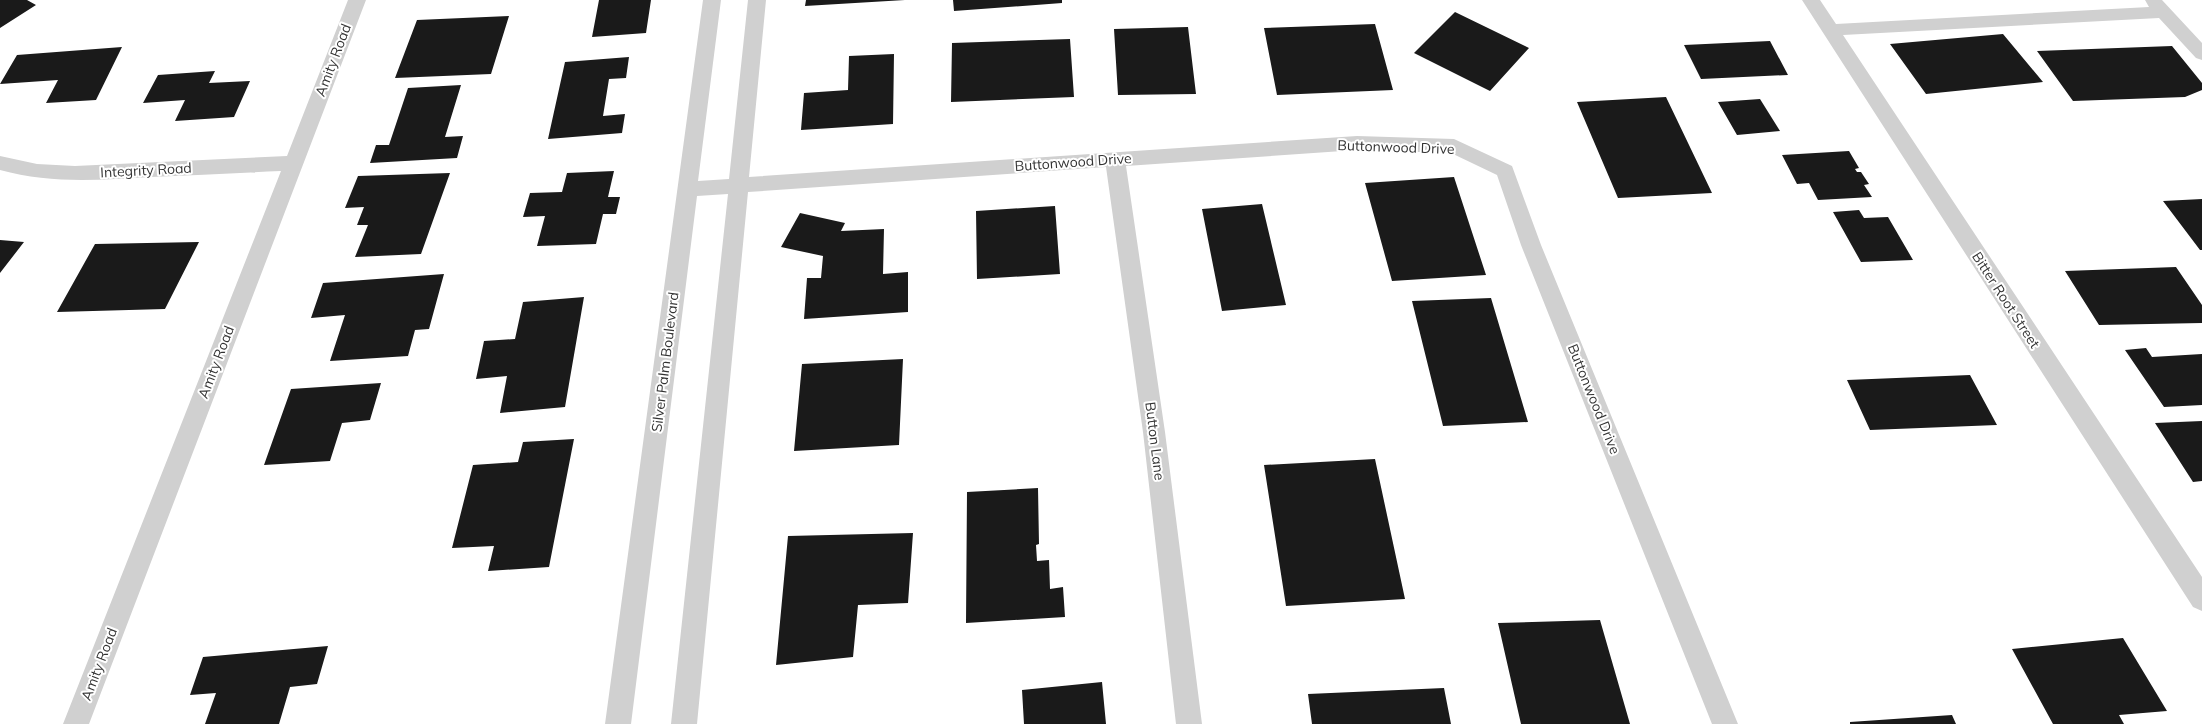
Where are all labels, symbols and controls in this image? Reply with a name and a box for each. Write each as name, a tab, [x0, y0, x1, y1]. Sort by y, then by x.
street label: Amity Road	[311, 21, 355, 99]
street label: Buttonwood Drive	[1337, 136, 1455, 158]
street label: Buttonwood Drive	[1014, 149, 1132, 175]
street label: Integrity Road	[100, 159, 192, 181]
street label: Bitter Root Street	[1968, 248, 2044, 352]
street label: Silver Palm Boulevard	[647, 291, 683, 433]
street label: Amity Road	[194, 323, 238, 401]
street label: Buttonwood Drive	[1564, 341, 1624, 457]
street label: Button Lane	[1141, 401, 1169, 481]
street label: Amity Road	[77, 625, 121, 703]

